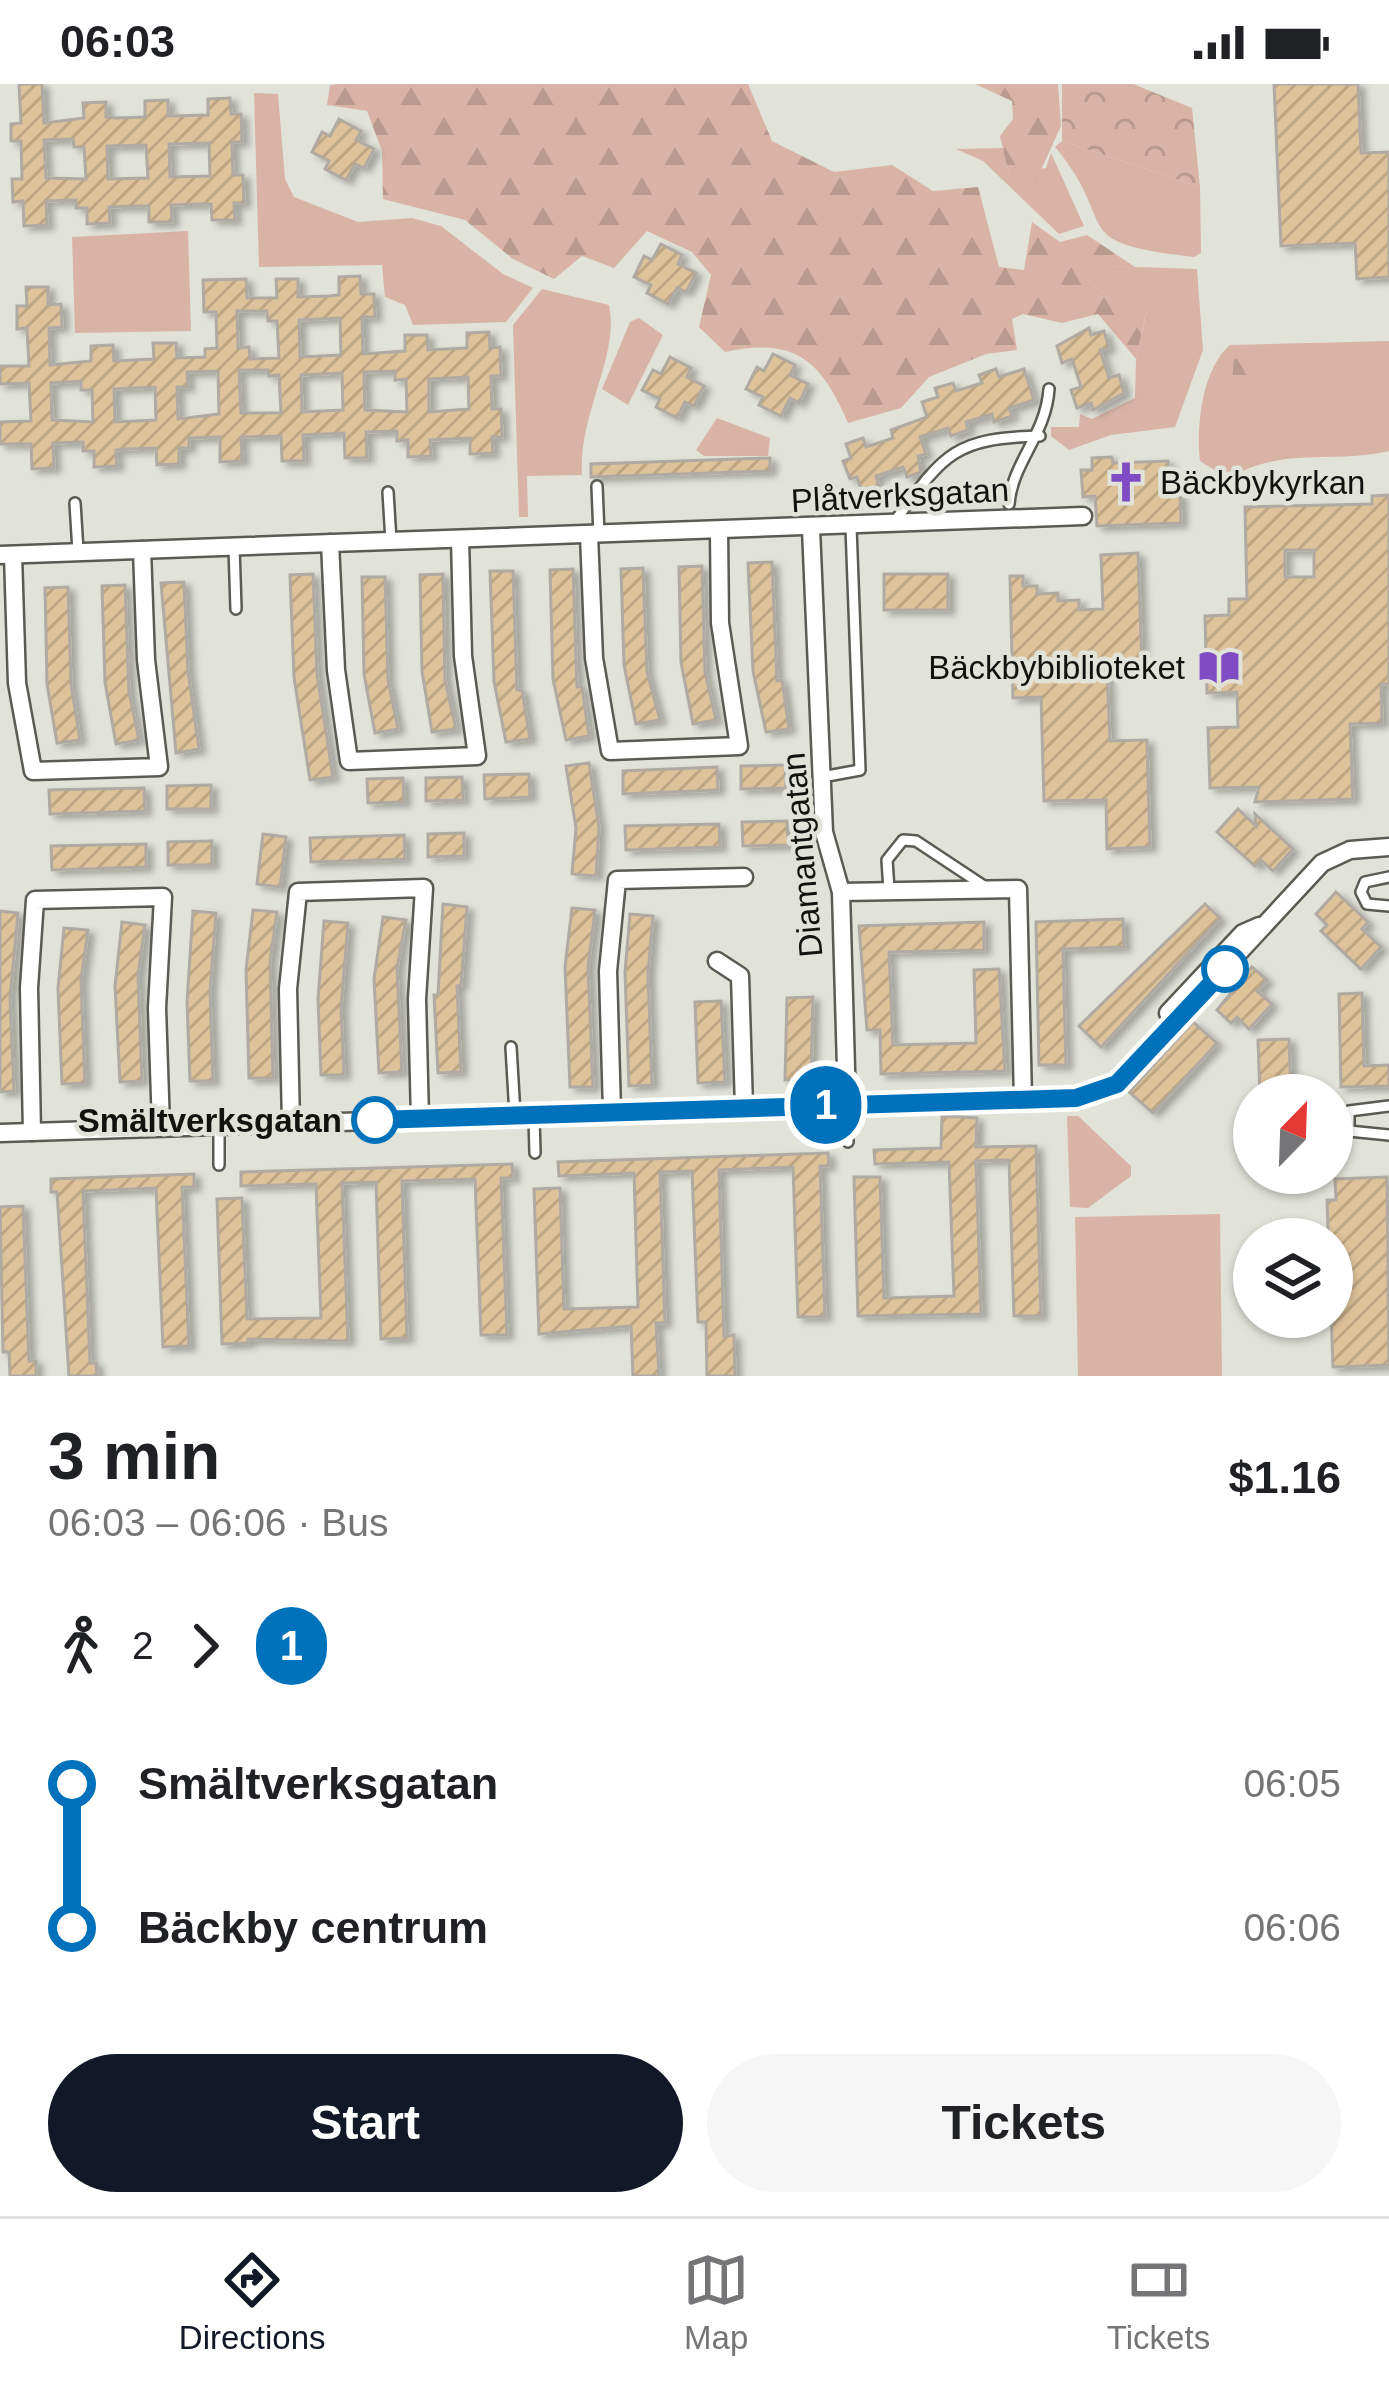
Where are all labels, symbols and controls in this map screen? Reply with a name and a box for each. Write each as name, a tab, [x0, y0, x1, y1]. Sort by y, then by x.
text: 06:03	[60, 16, 175, 67]
church icon: Bäckbykyrkan	[1103, 459, 1149, 505]
place label: Bäckbykyrkan	[1160, 464, 1365, 501]
street label: Plåtverksgatan	[790, 471, 1010, 519]
library icon: Bäckbybiblioteket	[1196, 644, 1242, 690]
place label: Bäckbybiblioteket	[928, 649, 1185, 686]
street label: Diamantgatan	[775, 751, 829, 959]
unlabelled marker	[1203, 947, 1247, 991]
line badge: 1	[787, 1066, 865, 1144]
north arrow	[1233, 1074, 1353, 1194]
map controls	[1233, 1074, 1353, 1338]
text: 1	[814, 1081, 838, 1128]
marker: Smältverksgatan	[353, 1098, 397, 1142]
place label: Smältverksgatan	[78, 1102, 342, 1139]
button: layers	[1233, 1218, 1353, 1338]
text: 3 min	[48, 1419, 220, 1493]
text: $1.16	[1228, 1452, 1341, 1503]
text: 06:03 – 06:06 · Bus	[48, 1501, 388, 1544]
icon: walk	[48, 1613, 114, 1679]
icon: forward	[172, 1613, 238, 1679]
text: 1	[280, 1622, 303, 1669]
text: 2	[132, 1624, 154, 1667]
text: Smältverksgatan	[138, 1758, 498, 1809]
text: 06:05	[1243, 1762, 1341, 1805]
text: Bäckby centrum	[138, 1902, 488, 1953]
text: 06:06	[1243, 1906, 1341, 1949]
button: Start	[48, 2054, 683, 2192]
button: Tickets	[707, 2054, 1341, 2192]
tab: Directions	[179, 2247, 326, 2357]
tab: Map	[683, 2247, 749, 2357]
tab: Tickets	[1107, 2247, 1210, 2357]

